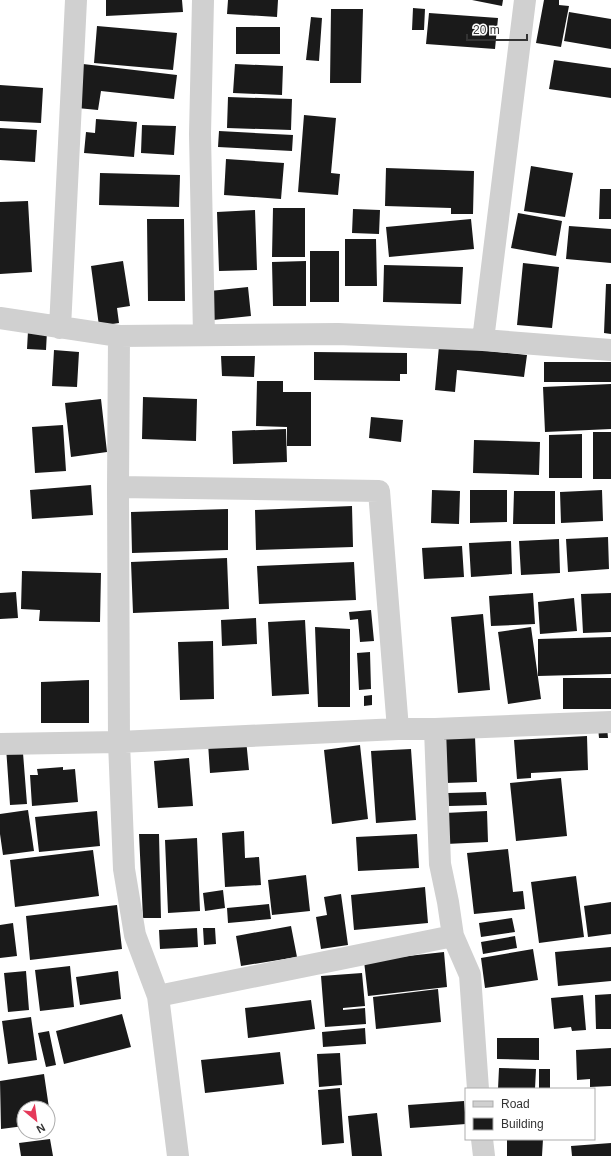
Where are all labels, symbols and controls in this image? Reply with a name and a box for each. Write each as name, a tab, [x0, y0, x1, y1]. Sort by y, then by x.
scale bar	[467, 16, 527, 42]
text: 20 m	[473, 23, 500, 37]
legend	[465, 1088, 595, 1140]
text: Road	[501, 1097, 530, 1111]
north arrow	[16, 1100, 56, 1140]
text: Building	[501, 1117, 544, 1131]
text: N	[34, 1122, 47, 1136]

